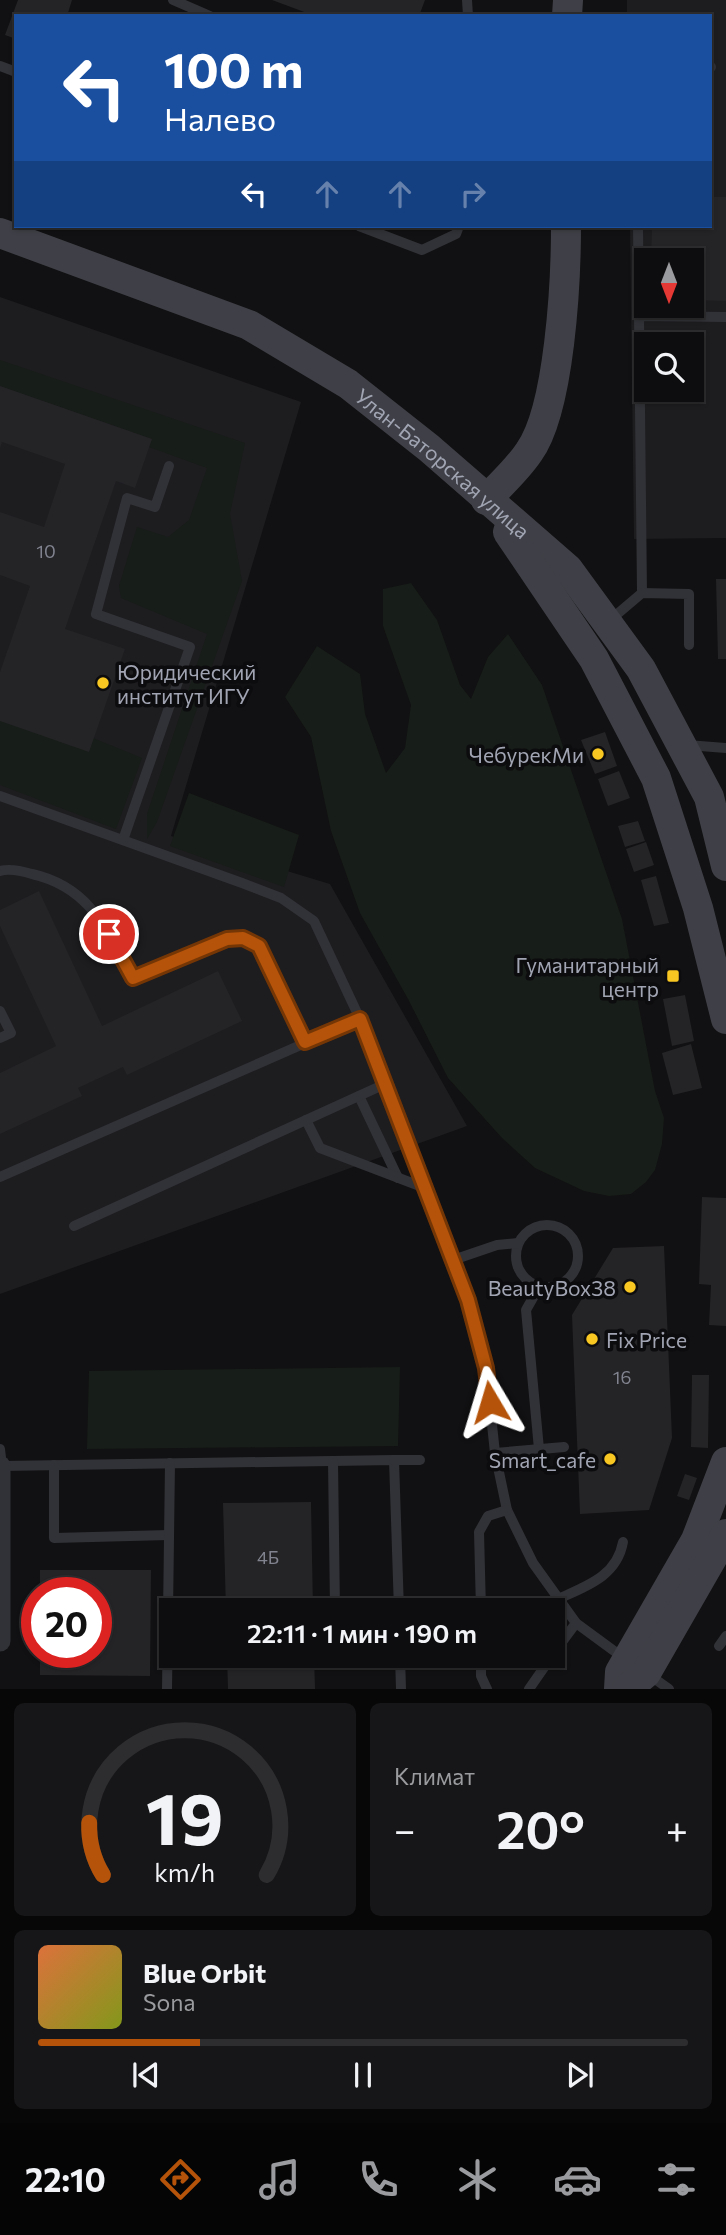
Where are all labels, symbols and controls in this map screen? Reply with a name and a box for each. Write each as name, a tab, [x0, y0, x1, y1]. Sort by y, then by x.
text: 100 m	[164, 38, 303, 98]
icon: left	[49, 42, 140, 133]
text: Налево	[164, 98, 276, 138]
icon: left	[235, 175, 273, 213]
icon: ahead	[308, 175, 346, 213]
icon: ahead	[381, 175, 419, 213]
icon: right	[454, 175, 492, 213]
north arrow	[634, 248, 704, 318]
map controls	[634, 248, 704, 402]
button: search	[634, 332, 704, 402]
street label: Улан-Баторская улица	[351, 383, 535, 543]
house number: 10	[36, 540, 56, 562]
place label: Юридический институт ИГУ	[117, 659, 256, 708]
marker: Юридический институт ИГУ	[95, 675, 111, 691]
place label: ЧебурекМи	[469, 742, 584, 767]
marker: ЧебурекМи	[590, 746, 606, 762]
pin	[79, 904, 139, 964]
icon: arrive	[90, 915, 128, 953]
place label: Гуманитарный центр	[516, 952, 659, 1001]
marker: Гуманитарный центр	[665, 968, 681, 984]
place label: BeautyBox38	[488, 1275, 616, 1300]
marker: BeautyBox38	[622, 1279, 638, 1295]
place label: Fix Price	[606, 1327, 687, 1352]
marker: Fix Price	[584, 1331, 600, 1347]
position arrow	[453, 1365, 527, 1439]
house number: 16	[613, 1366, 631, 1388]
place label: Smart_cafe	[489, 1447, 596, 1472]
marker: Smart_cafe	[602, 1451, 618, 1467]
house number: 4Б	[257, 1546, 279, 1568]
speed limit sign: 20	[21, 1577, 112, 1668]
text: 22:11 · 1 мин · 190 m	[247, 1617, 477, 1648]
text: Климат	[394, 1762, 475, 1790]
text: 19	[146, 1772, 224, 1861]
text: 20°	[496, 1796, 585, 1860]
text: −	[394, 1805, 416, 1852]
text: +	[666, 1805, 688, 1852]
text: km/h	[155, 1857, 215, 1887]
text: Blue Orbit	[143, 1957, 266, 1988]
text: Sona	[143, 1988, 195, 2016]
icon: previous	[127, 2056, 165, 2094]
icon: pause	[344, 2056, 382, 2094]
icon: next	[561, 2056, 599, 2094]
icon: directions	[156, 2155, 205, 2204]
icon: music	[255, 2155, 304, 2204]
icon: phone	[354, 2155, 403, 2204]
icon: climate	[453, 2155, 502, 2204]
icon: car	[553, 2155, 602, 2204]
icon: filters	[652, 2155, 701, 2204]
text: 22:10	[25, 2159, 106, 2199]

